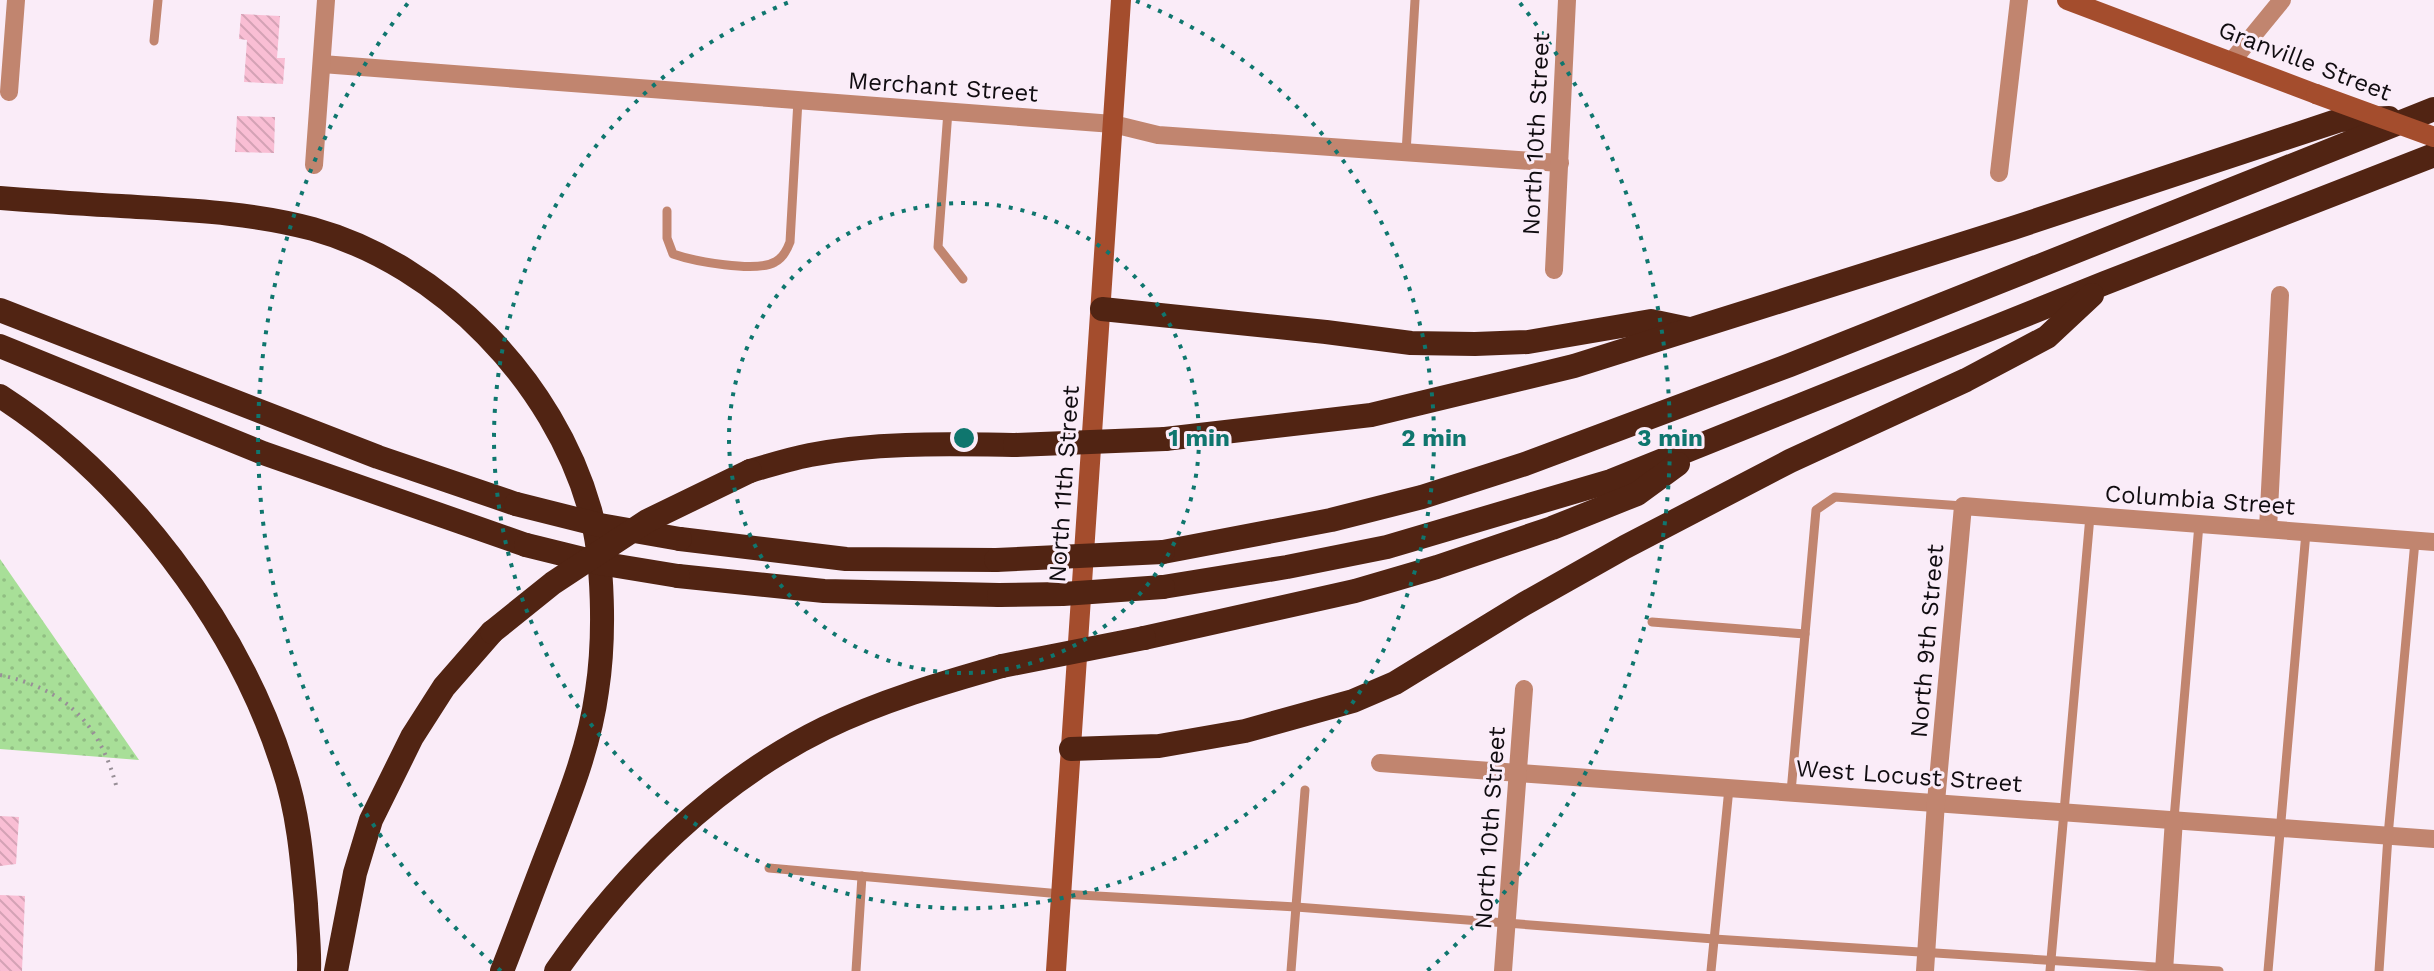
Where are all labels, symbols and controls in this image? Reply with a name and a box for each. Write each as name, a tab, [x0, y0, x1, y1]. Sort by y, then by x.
street label: Granville Street	[2215, 15, 2395, 107]
street label: North 10th Street	[1517, 32, 1555, 236]
street label: Merchant Street	[847, 66, 1039, 108]
street label: North 11th Street	[1043, 384, 1085, 584]
centre of rings	[950, 424, 978, 452]
text: 1 min	[1168, 424, 1230, 452]
text: 2 min	[1401, 424, 1467, 452]
text: 3 min	[1637, 424, 1703, 452]
street label: Columbia Street	[2104, 479, 2296, 521]
street label: North 9th Street	[1905, 543, 1949, 739]
street label: North 10th Street	[1469, 726, 1511, 930]
street label: West Locust Street	[1795, 754, 2023, 798]

